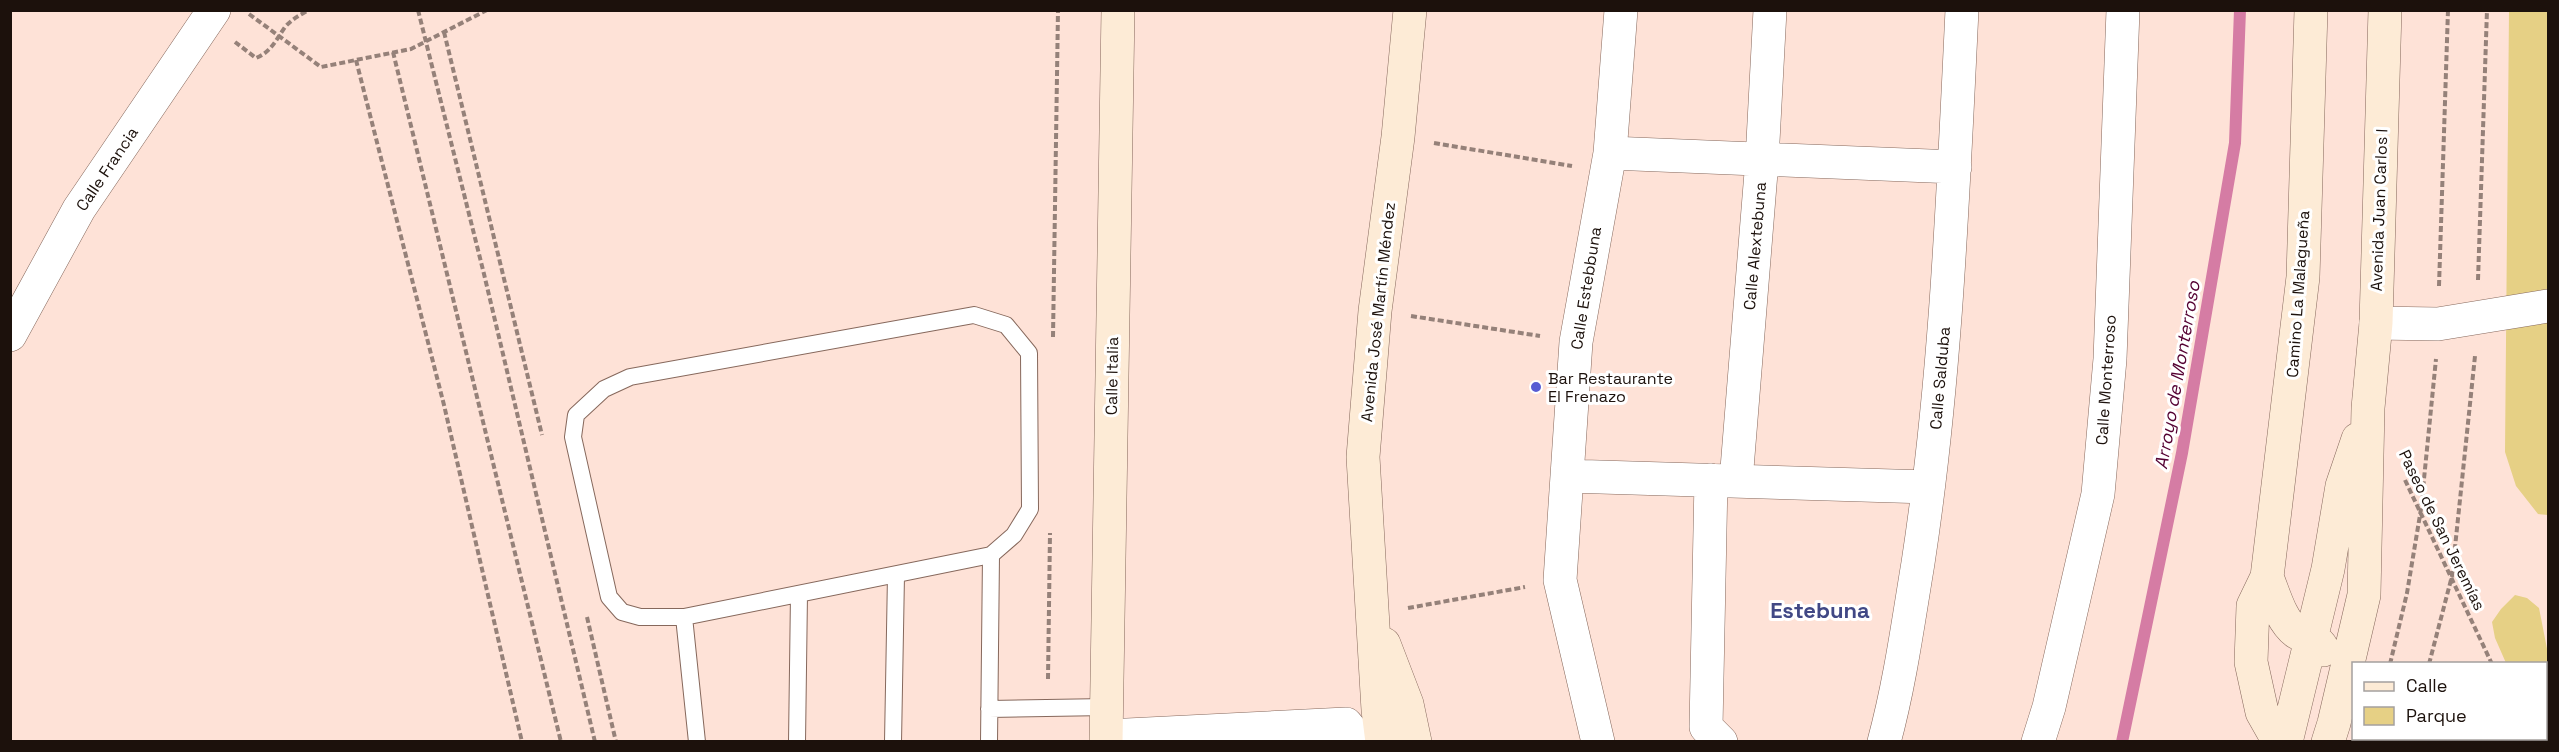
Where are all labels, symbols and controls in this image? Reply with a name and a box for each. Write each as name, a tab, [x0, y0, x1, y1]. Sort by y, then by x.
street label: Calle Francia	[71, 123, 143, 215]
street label: Avenida Juan Carlos I	[2366, 128, 2392, 292]
street label: Calle Alextebuna	[1739, 181, 1771, 311]
street label: Avenida José Martín Méndez	[1356, 201, 1400, 423]
street label: Camino La Malagueña	[2282, 210, 2314, 378]
street label: Calle Estebbuna	[1566, 225, 1606, 351]
water label: Arroyo de Monterroso	[2149, 278, 2205, 471]
street label: Calle Monterroso	[2091, 314, 2121, 446]
street label: Calle Salduba	[1925, 326, 1955, 430]
street label: Calle Italia	[1101, 337, 1123, 415]
place label: Bar Restaurante El Frenazo	[1548, 368, 1673, 407]
marker: Bar Restaurante El Frenazo	[1529, 380, 1543, 394]
street label: Paseo de San Jeremías	[2394, 446, 2490, 614]
district label: Estebuna	[1770, 596, 1870, 624]
legend	[2352, 662, 2547, 740]
text: Calle	[2406, 674, 2447, 697]
text: Parque	[2406, 704, 2467, 727]

